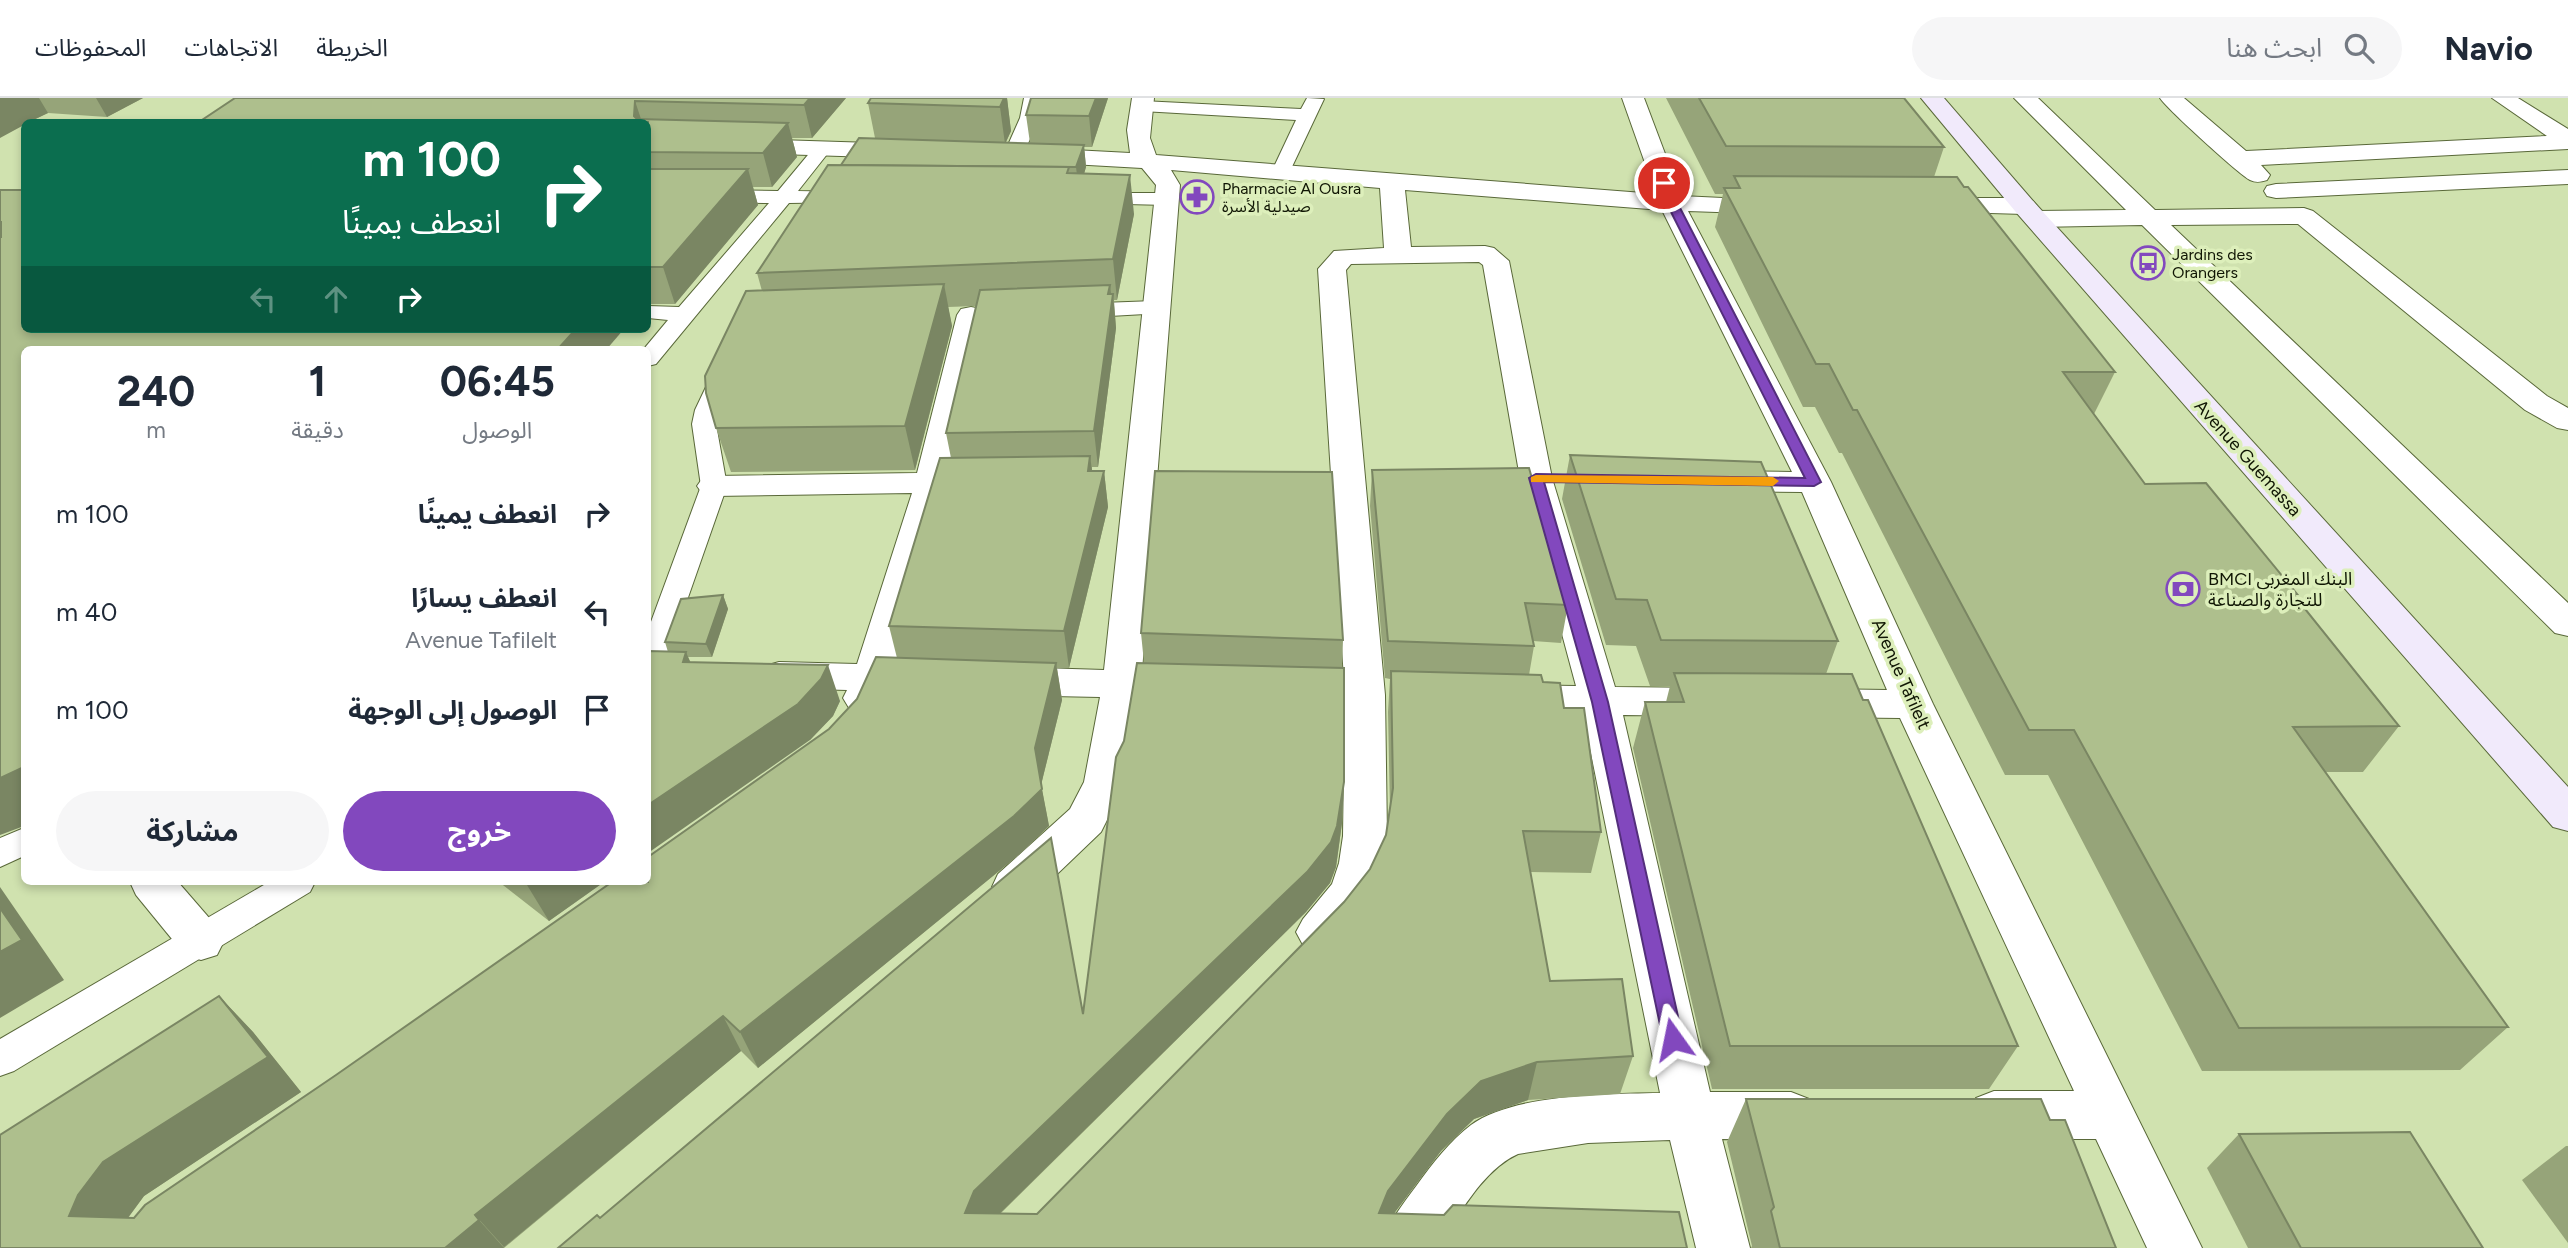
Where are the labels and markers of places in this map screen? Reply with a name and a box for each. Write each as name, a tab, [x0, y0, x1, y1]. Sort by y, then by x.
pin	[1634, 153, 1694, 213]
pharmacy icon: Pharmacie Al Ousra صيدلية الأسرة	[1178, 178, 1216, 216]
place label: Pharmacie Al Ousra صيدلية الأسرة	[1222, 179, 1361, 216]
bus stop icon: Jardins des Orangers	[2129, 244, 2167, 282]
place label: Jardins des Orangers	[2172, 245, 2253, 282]
place label: BMCI البنك المغربي للتجارة والصناعة	[2208, 568, 2352, 611]
bank icon: BMCI البنك المغربي للتجارة والصناعة	[2164, 570, 2202, 608]

